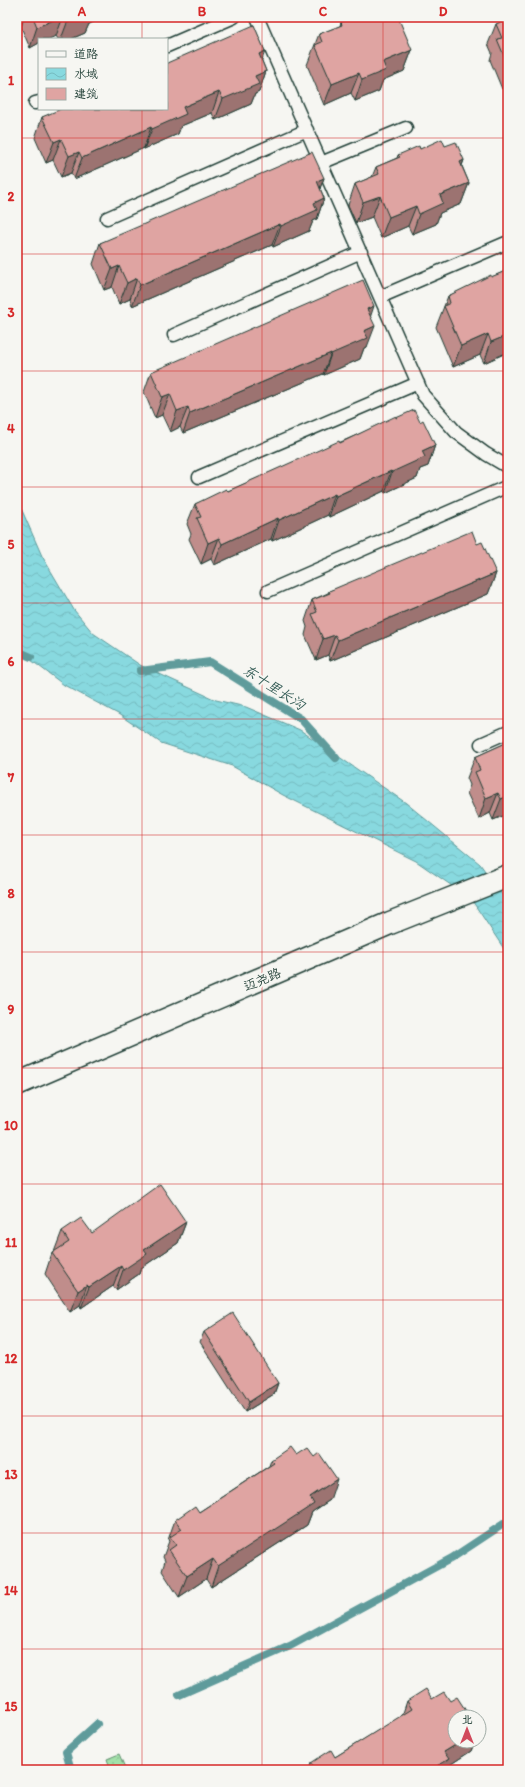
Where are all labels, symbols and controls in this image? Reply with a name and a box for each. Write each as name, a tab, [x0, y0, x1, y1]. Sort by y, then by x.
text: A	[77, 4, 87, 19]
text: B	[198, 4, 207, 19]
text: C	[319, 4, 328, 19]
text: D	[439, 4, 448, 19]
legend	[38, 38, 168, 110]
text: 道路	[74, 47, 98, 61]
text: 水域	[74, 67, 98, 81]
text: 1	[8, 73, 14, 88]
text: 建筑	[74, 87, 98, 101]
text: 2	[8, 189, 15, 204]
text: 3	[7, 305, 15, 320]
text: 4	[7, 421, 15, 436]
text: 5	[8, 537, 15, 552]
text: 6	[8, 654, 15, 669]
water label: 东十里长沟	[240, 661, 309, 715]
text: 7	[7, 770, 15, 785]
text: 8	[7, 886, 15, 901]
street label: 迈尧路	[241, 965, 283, 994]
text: 9	[8, 1002, 15, 1017]
text: 10	[4, 1118, 18, 1133]
text: 11	[5, 1235, 17, 1250]
text: 12	[5, 1351, 18, 1366]
text: 13	[4, 1467, 18, 1482]
text: 14	[4, 1583, 18, 1598]
text: 15	[5, 1699, 18, 1714]
north arrow	[447, 1709, 487, 1749]
text: 北	[462, 1713, 473, 1726]

